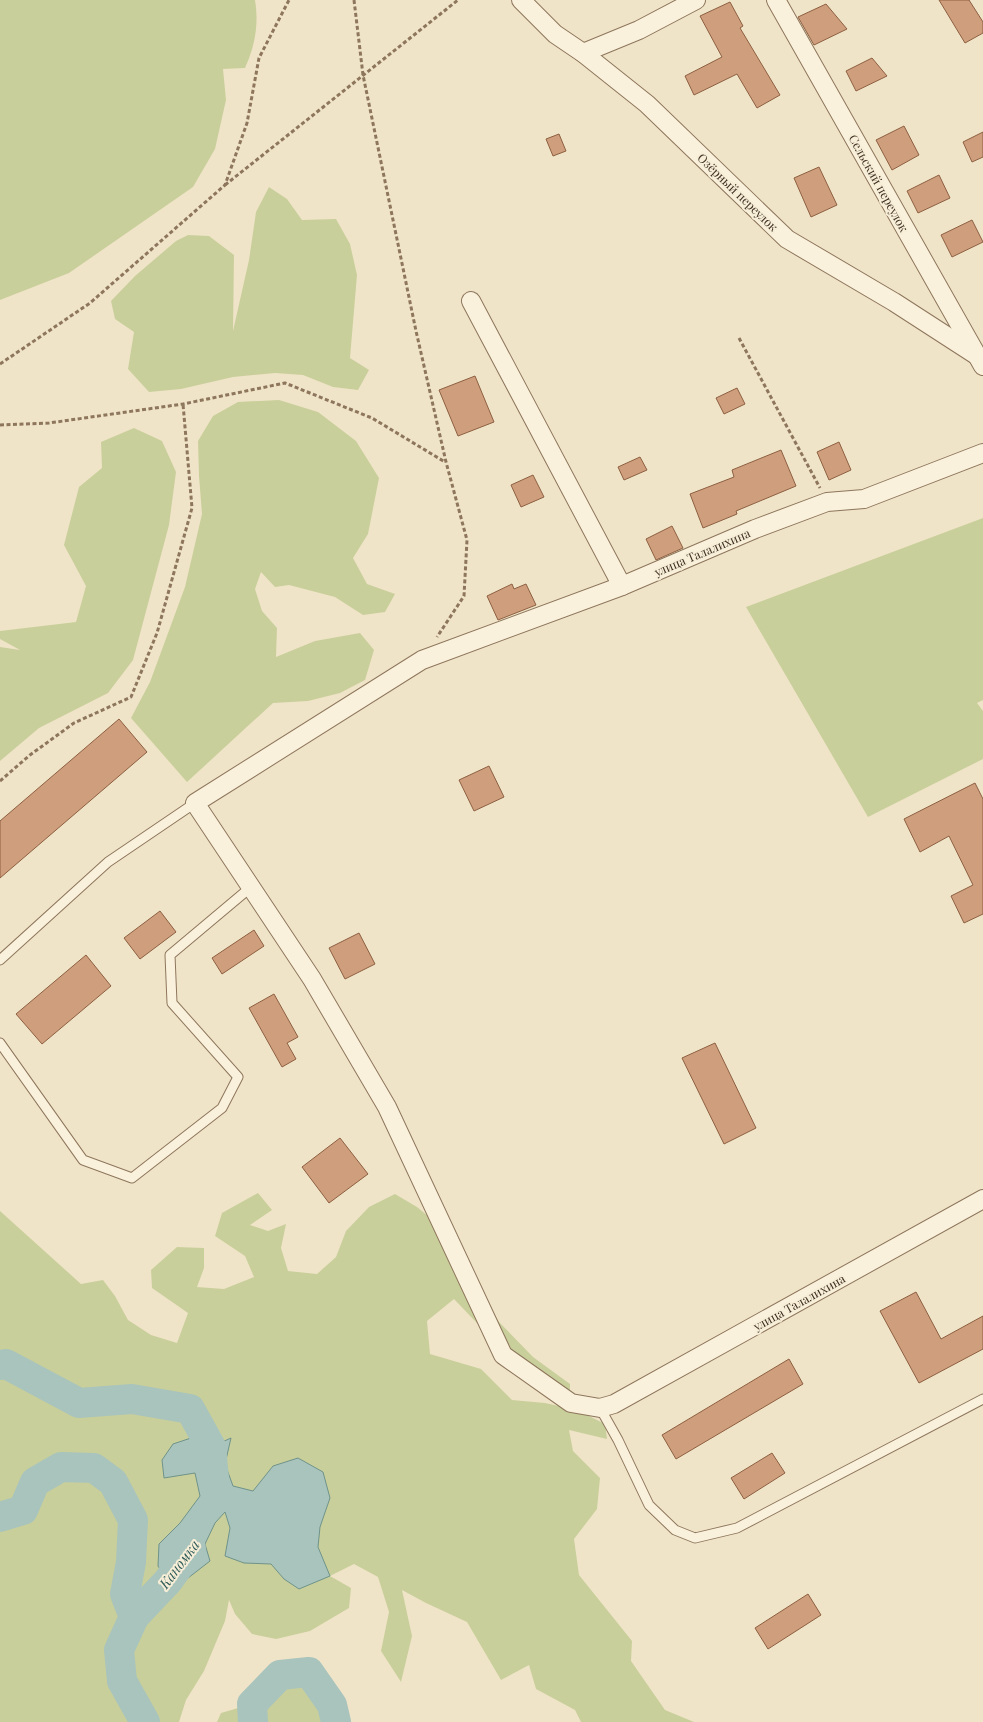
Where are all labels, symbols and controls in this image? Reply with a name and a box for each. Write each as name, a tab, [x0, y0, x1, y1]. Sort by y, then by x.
street label: Сельский переулок	[846, 131, 912, 235]
street label: Озёрный переулок	[694, 150, 782, 235]
street label: улица Талалихина	[651, 525, 752, 580]
street label: улица Талалихина	[749, 1270, 848, 1334]
water label: Каномка	[154, 1536, 203, 1593]

